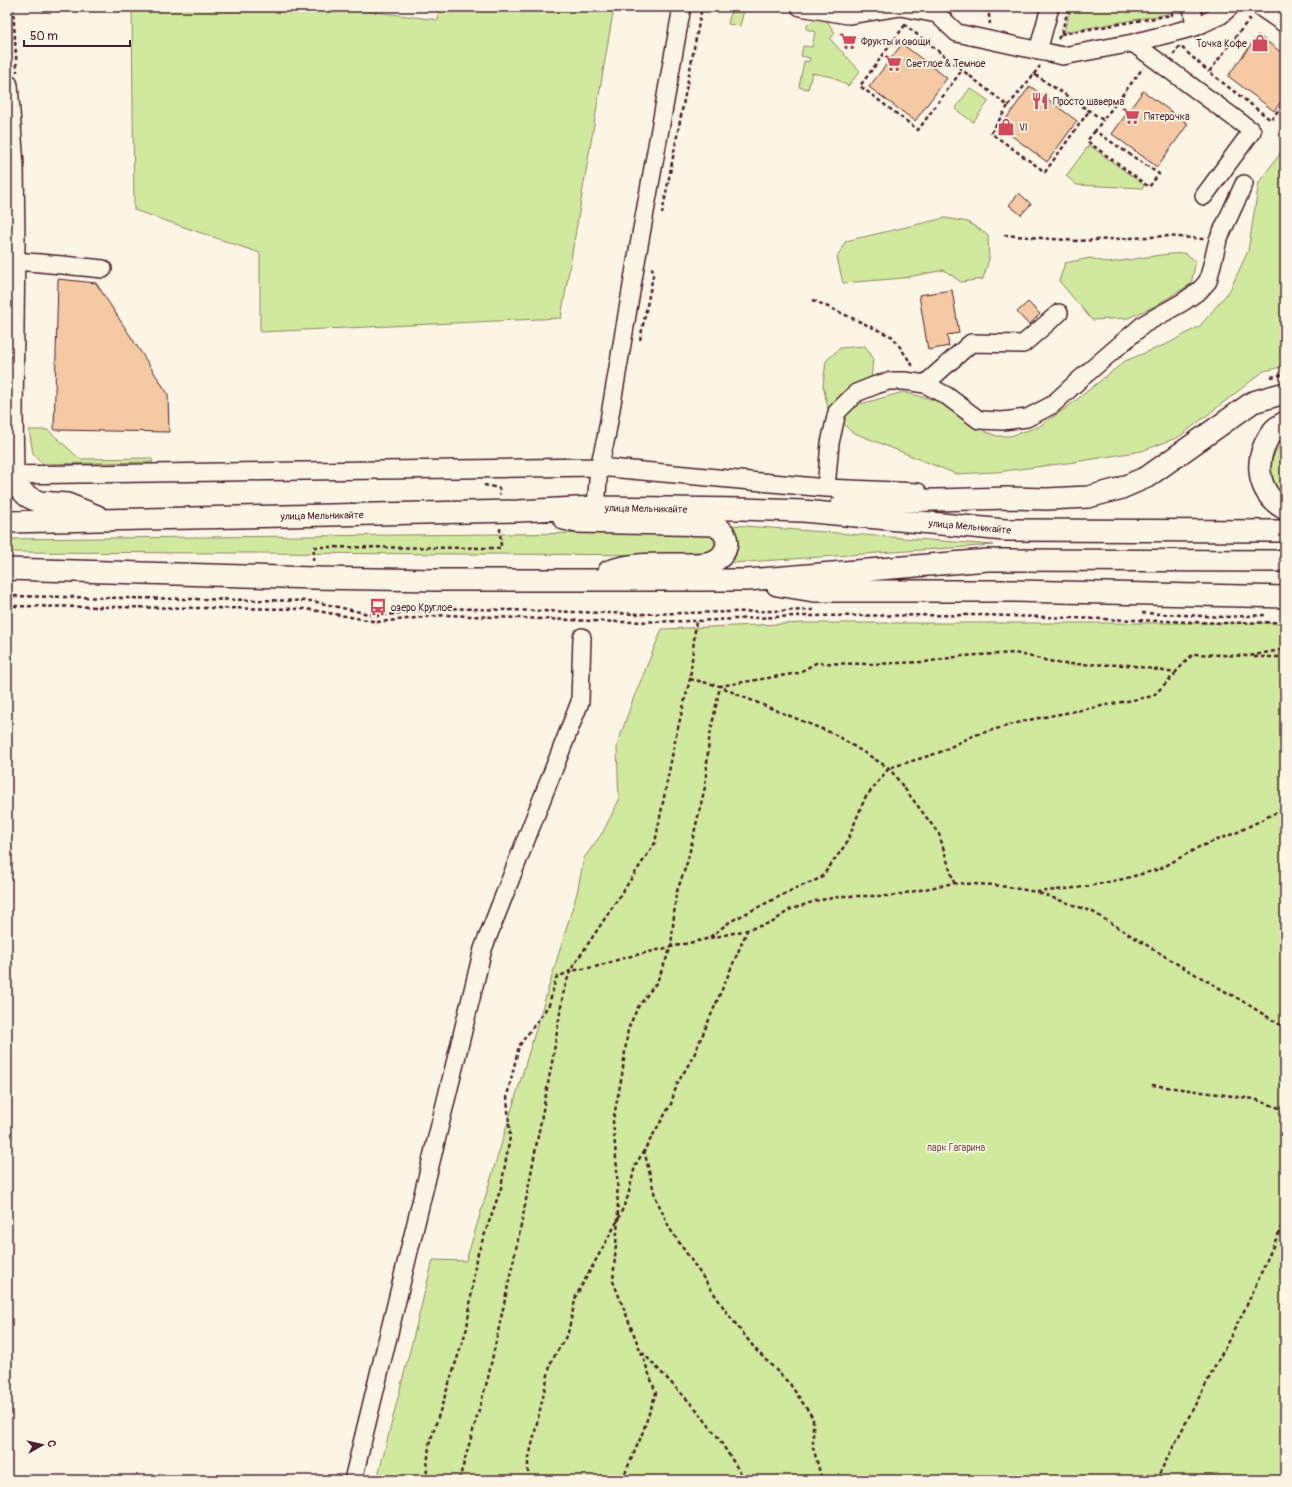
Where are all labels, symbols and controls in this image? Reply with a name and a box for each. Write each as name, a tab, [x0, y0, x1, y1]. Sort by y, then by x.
scale bar	[24, 22, 130, 48]
text: 50 m	[30, 29, 58, 44]
supermarket icon: Фрукты и овощи	[838, 31, 858, 51]
shop icon: Точка Кофе	[1250, 33, 1270, 53]
place label: Фрукты и овощи	[861, 36, 931, 48]
place label: Точка Кофе	[1196, 38, 1247, 50]
supermarket icon: Светлое & Темное	[883, 53, 903, 73]
place label: Светлое & Темное	[906, 58, 986, 70]
restaurant icon: Просто шаверма	[1030, 91, 1050, 111]
place label: Просто шаверма	[1053, 96, 1124, 108]
supermarket icon: Пятерочка	[1121, 106, 1141, 126]
place label: Пятерочка	[1144, 111, 1190, 123]
shop icon: Vl	[996, 117, 1016, 137]
place label: Vl	[1019, 122, 1027, 134]
street label: улица Мельникайте	[603, 502, 688, 516]
street label: улица Мельникайте	[279, 509, 364, 523]
street label: улица Мельникайте	[927, 517, 1012, 537]
bus stop icon: озеро Круглое	[368, 597, 388, 617]
place label: озеро Круглое	[391, 602, 452, 614]
park label: парк Гагарина	[927, 1142, 985, 1154]
north arrow	[22, 1425, 62, 1465]
text: С	[44, 1439, 58, 1448]

